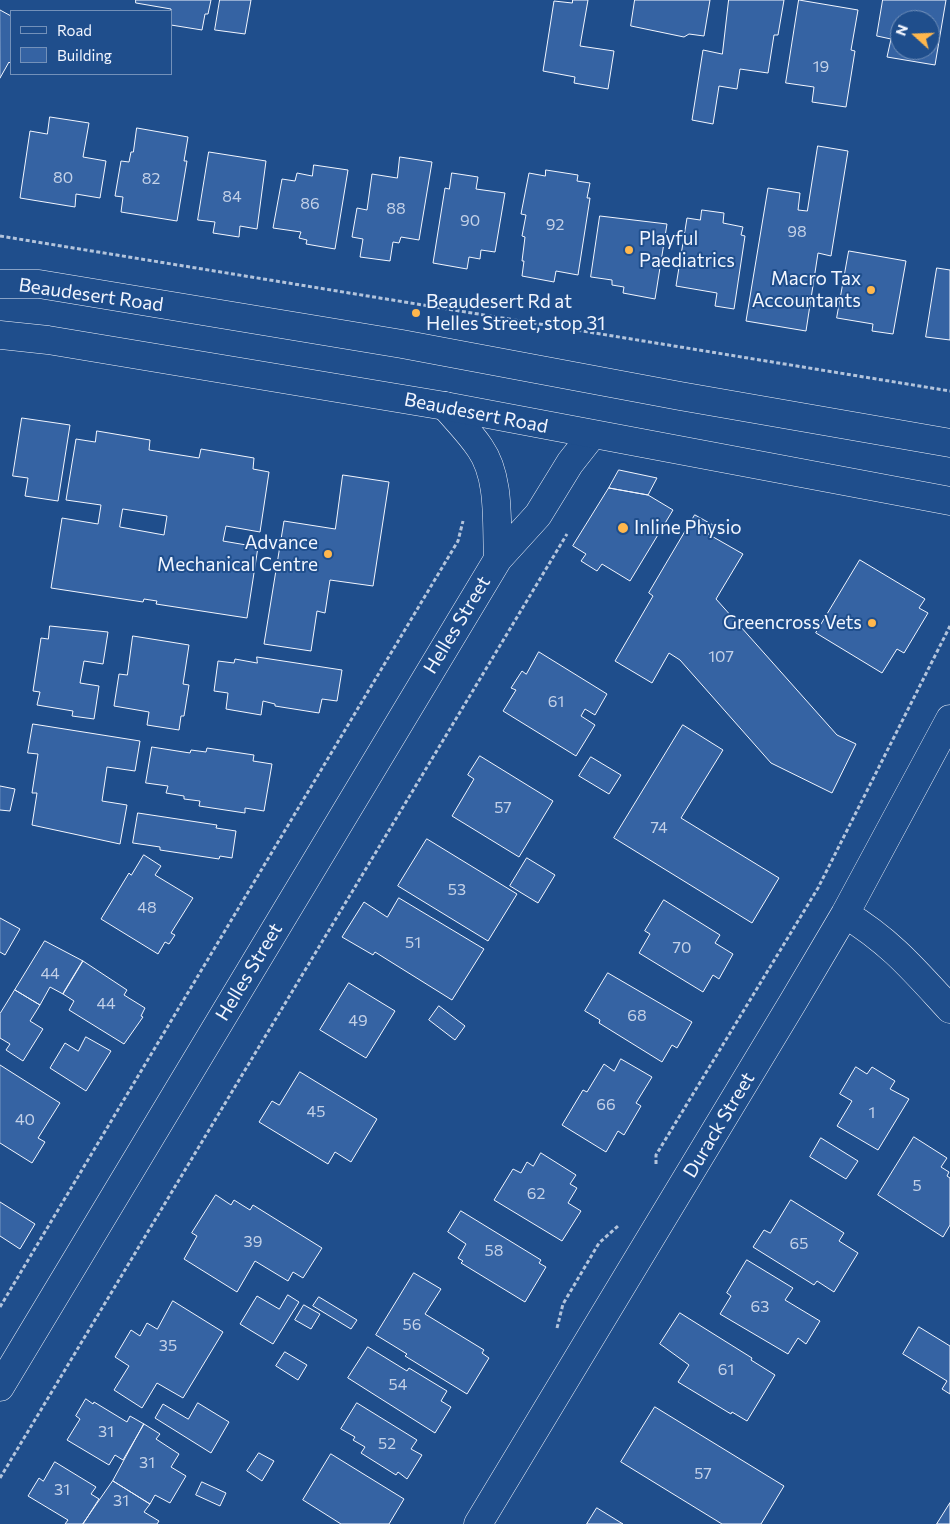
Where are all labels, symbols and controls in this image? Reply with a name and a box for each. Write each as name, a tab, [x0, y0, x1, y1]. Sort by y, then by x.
legend	[10, 10, 172, 75]
north arrow	[890, 10, 940, 60]
text: Road	[57, 21, 92, 39]
text: N	[892, 22, 911, 38]
text: Building	[57, 46, 112, 64]
house number: 19	[813, 57, 829, 77]
house number: 80	[53, 168, 73, 188]
house number: 82	[142, 169, 160, 189]
house number: 84	[222, 187, 242, 207]
house number: 86	[300, 194, 320, 214]
house number: 88	[386, 199, 406, 219]
house number: 90	[460, 211, 480, 231]
house number: 92	[546, 215, 564, 235]
house number: 98	[787, 222, 807, 242]
place label: Playful Paediatrics	[639, 228, 735, 272]
marker: Playful Paediatrics	[623, 244, 635, 256]
place label: Macro Tax Accountants	[752, 268, 861, 312]
street label: Beaudesert Road	[17, 274, 165, 316]
marker: Macro Tax Accountants	[865, 284, 877, 296]
place label: Beaudesert Rd at Helles Street, stop 31	[426, 291, 605, 335]
marker: Beaudesert Rd at Helles Street, stop 31	[410, 307, 422, 319]
street label: Beaudesert Road	[402, 388, 550, 438]
place label: Inline Physio	[634, 517, 742, 539]
marker: Inline Physio	[616, 521, 630, 535]
place label: Advance Mechanical Centre	[157, 532, 318, 576]
marker: Advance Mechanical Centre	[322, 548, 334, 560]
street label: Helles Street	[419, 572, 495, 678]
place label: Greencross Vets	[723, 612, 862, 634]
marker: Greencross Vets	[866, 617, 878, 629]
house number: 107	[708, 647, 734, 667]
house number: 61	[548, 692, 564, 712]
house number: 57	[494, 798, 512, 818]
house number: 74	[650, 818, 668, 838]
house number: 53	[448, 880, 466, 900]
house number: 48	[137, 898, 157, 918]
street label: Helles Street	[211, 919, 287, 1025]
house number: 51	[405, 933, 421, 953]
house number: 70	[673, 938, 691, 958]
house number: 44	[40, 964, 60, 984]
house number: 44	[96, 994, 116, 1014]
house number: 68	[627, 1006, 647, 1026]
house number: 49	[348, 1011, 368, 1031]
street label: Durack Street	[679, 1068, 759, 1182]
house number: 66	[596, 1095, 616, 1115]
house number: 45	[307, 1102, 325, 1122]
house number: 1	[869, 1103, 875, 1123]
house number: 40	[15, 1110, 35, 1130]
house number: 5	[912, 1176, 922, 1196]
house number: 62	[527, 1184, 545, 1204]
house number: 39	[244, 1232, 262, 1252]
house number: 65	[790, 1234, 808, 1254]
house number: 58	[485, 1241, 503, 1261]
house number: 63	[751, 1297, 769, 1317]
house number: 56	[403, 1315, 421, 1335]
house number: 35	[159, 1336, 177, 1356]
house number: 61	[718, 1360, 734, 1380]
house number: 54	[389, 1375, 407, 1395]
house number: 31	[98, 1422, 114, 1442]
house number: 52	[378, 1434, 396, 1454]
house number: 31	[139, 1453, 155, 1473]
house number: 57	[694, 1464, 712, 1484]
house number: 31	[54, 1480, 70, 1500]
house number: 31	[113, 1491, 129, 1511]

